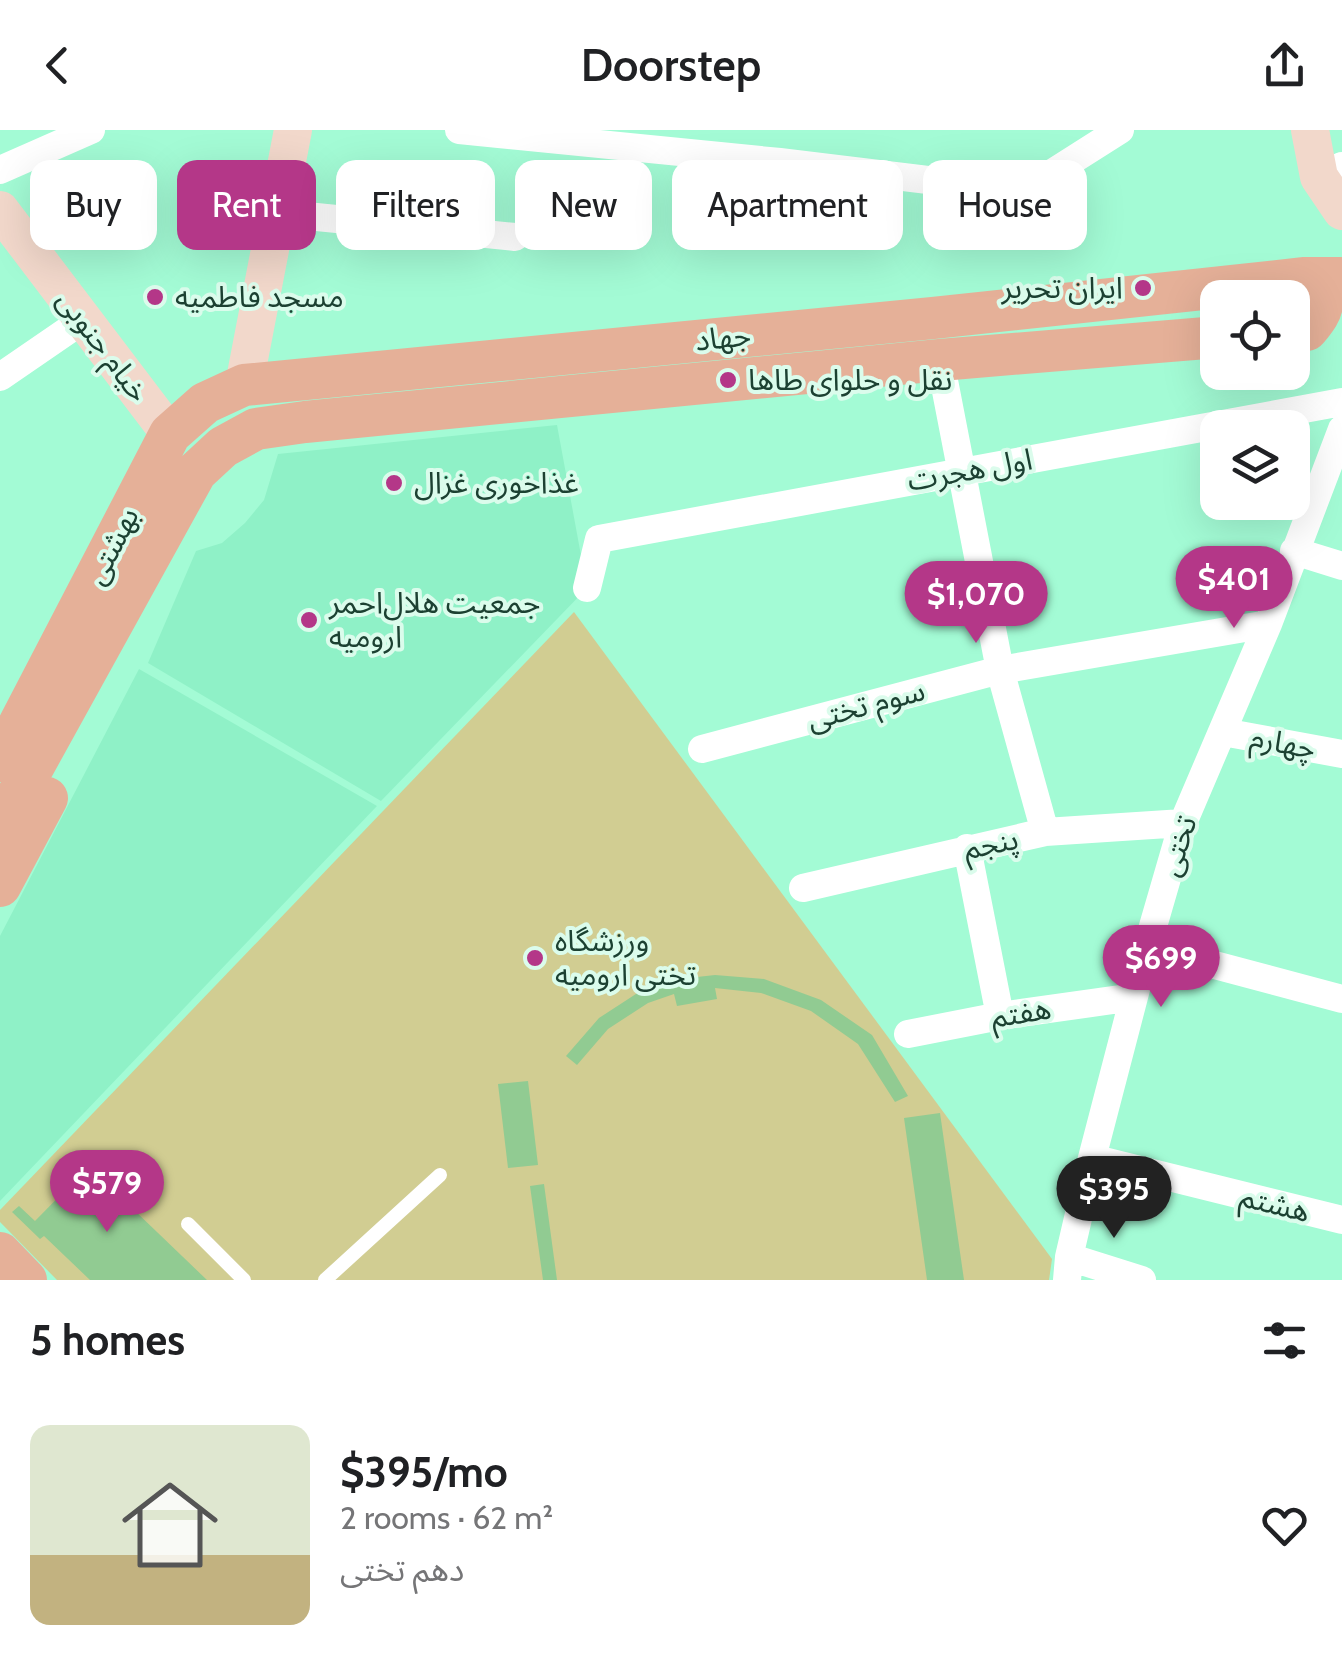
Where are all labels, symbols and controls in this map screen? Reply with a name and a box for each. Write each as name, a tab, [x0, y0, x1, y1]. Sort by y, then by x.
icon: back	[30, 38, 85, 93]
text: Doorstep	[581, 38, 761, 92]
icon: share	[1257, 38, 1312, 93]
chip: Buy	[30, 160, 157, 250]
chip: Rent	[177, 160, 316, 250]
chip: Filters	[336, 160, 495, 250]
chip: New	[515, 160, 652, 250]
chip: Apartment	[672, 160, 903, 250]
chip: House	[923, 160, 1087, 250]
place label: ایران تحریر	[1000, 269, 1123, 306]
marker: ایران تحریر	[1132, 277, 1154, 299]
place label: مسجد فاطمیه	[175, 278, 344, 315]
map controls	[1200, 280, 1310, 520]
button: locate	[1200, 280, 1310, 390]
street label: خیام جنوبی	[46, 282, 158, 412]
marker: مسجد فاطمیه	[144, 286, 166, 308]
street label: جهاد	[693, 316, 753, 359]
place label: نقل و حلوای طاها	[748, 361, 952, 398]
marker: نقل و حلوای طاها	[717, 369, 739, 391]
button: layers	[1200, 410, 1310, 520]
street label: اول هجرت	[905, 440, 1035, 499]
place label: غذاخوری غزال	[414, 464, 579, 501]
marker: غذاخوری غزال	[383, 472, 405, 494]
street label: بهشتی	[76, 501, 147, 591]
pin: $401	[1175, 546, 1293, 631]
text: $401	[1198, 559, 1270, 598]
pin: $1,070	[895, 561, 1057, 646]
text: $1,070	[927, 574, 1025, 613]
place label: جمعیت هلال‌احمر ارومیه	[328, 584, 540, 655]
marker: جمعیت هلال‌احمر ارومیه	[298, 609, 320, 631]
street label: سوم تختی	[803, 671, 930, 742]
street label: چهارم	[1246, 718, 1319, 771]
street label: تختی	[1150, 811, 1205, 881]
street label: پنجم	[960, 820, 1023, 872]
place label: ورزشگاه تختی ارومیه	[555, 922, 696, 993]
pin: $699	[1102, 925, 1220, 1010]
text: $699	[1125, 938, 1197, 977]
marker: ورزشگاه تختی ارومیه	[524, 947, 546, 969]
street label: هفتم	[988, 990, 1054, 1040]
pin: $579	[48, 1150, 166, 1235]
pin: $395	[1055, 1156, 1173, 1241]
text: $579	[72, 1163, 142, 1202]
text: $395	[1079, 1169, 1149, 1208]
street label: هشتم	[1235, 1177, 1314, 1235]
icon: filters	[1257, 1313, 1312, 1368]
text: 5 homes	[30, 1314, 185, 1366]
text: $395/mo	[340, 1446, 508, 1498]
icon: home	[110, 1465, 230, 1585]
text: 2 rooms · 62 m²	[340, 1498, 553, 1537]
icon: heart	[1257, 1498, 1312, 1553]
text: دهم تختی	[340, 1550, 464, 1589]

